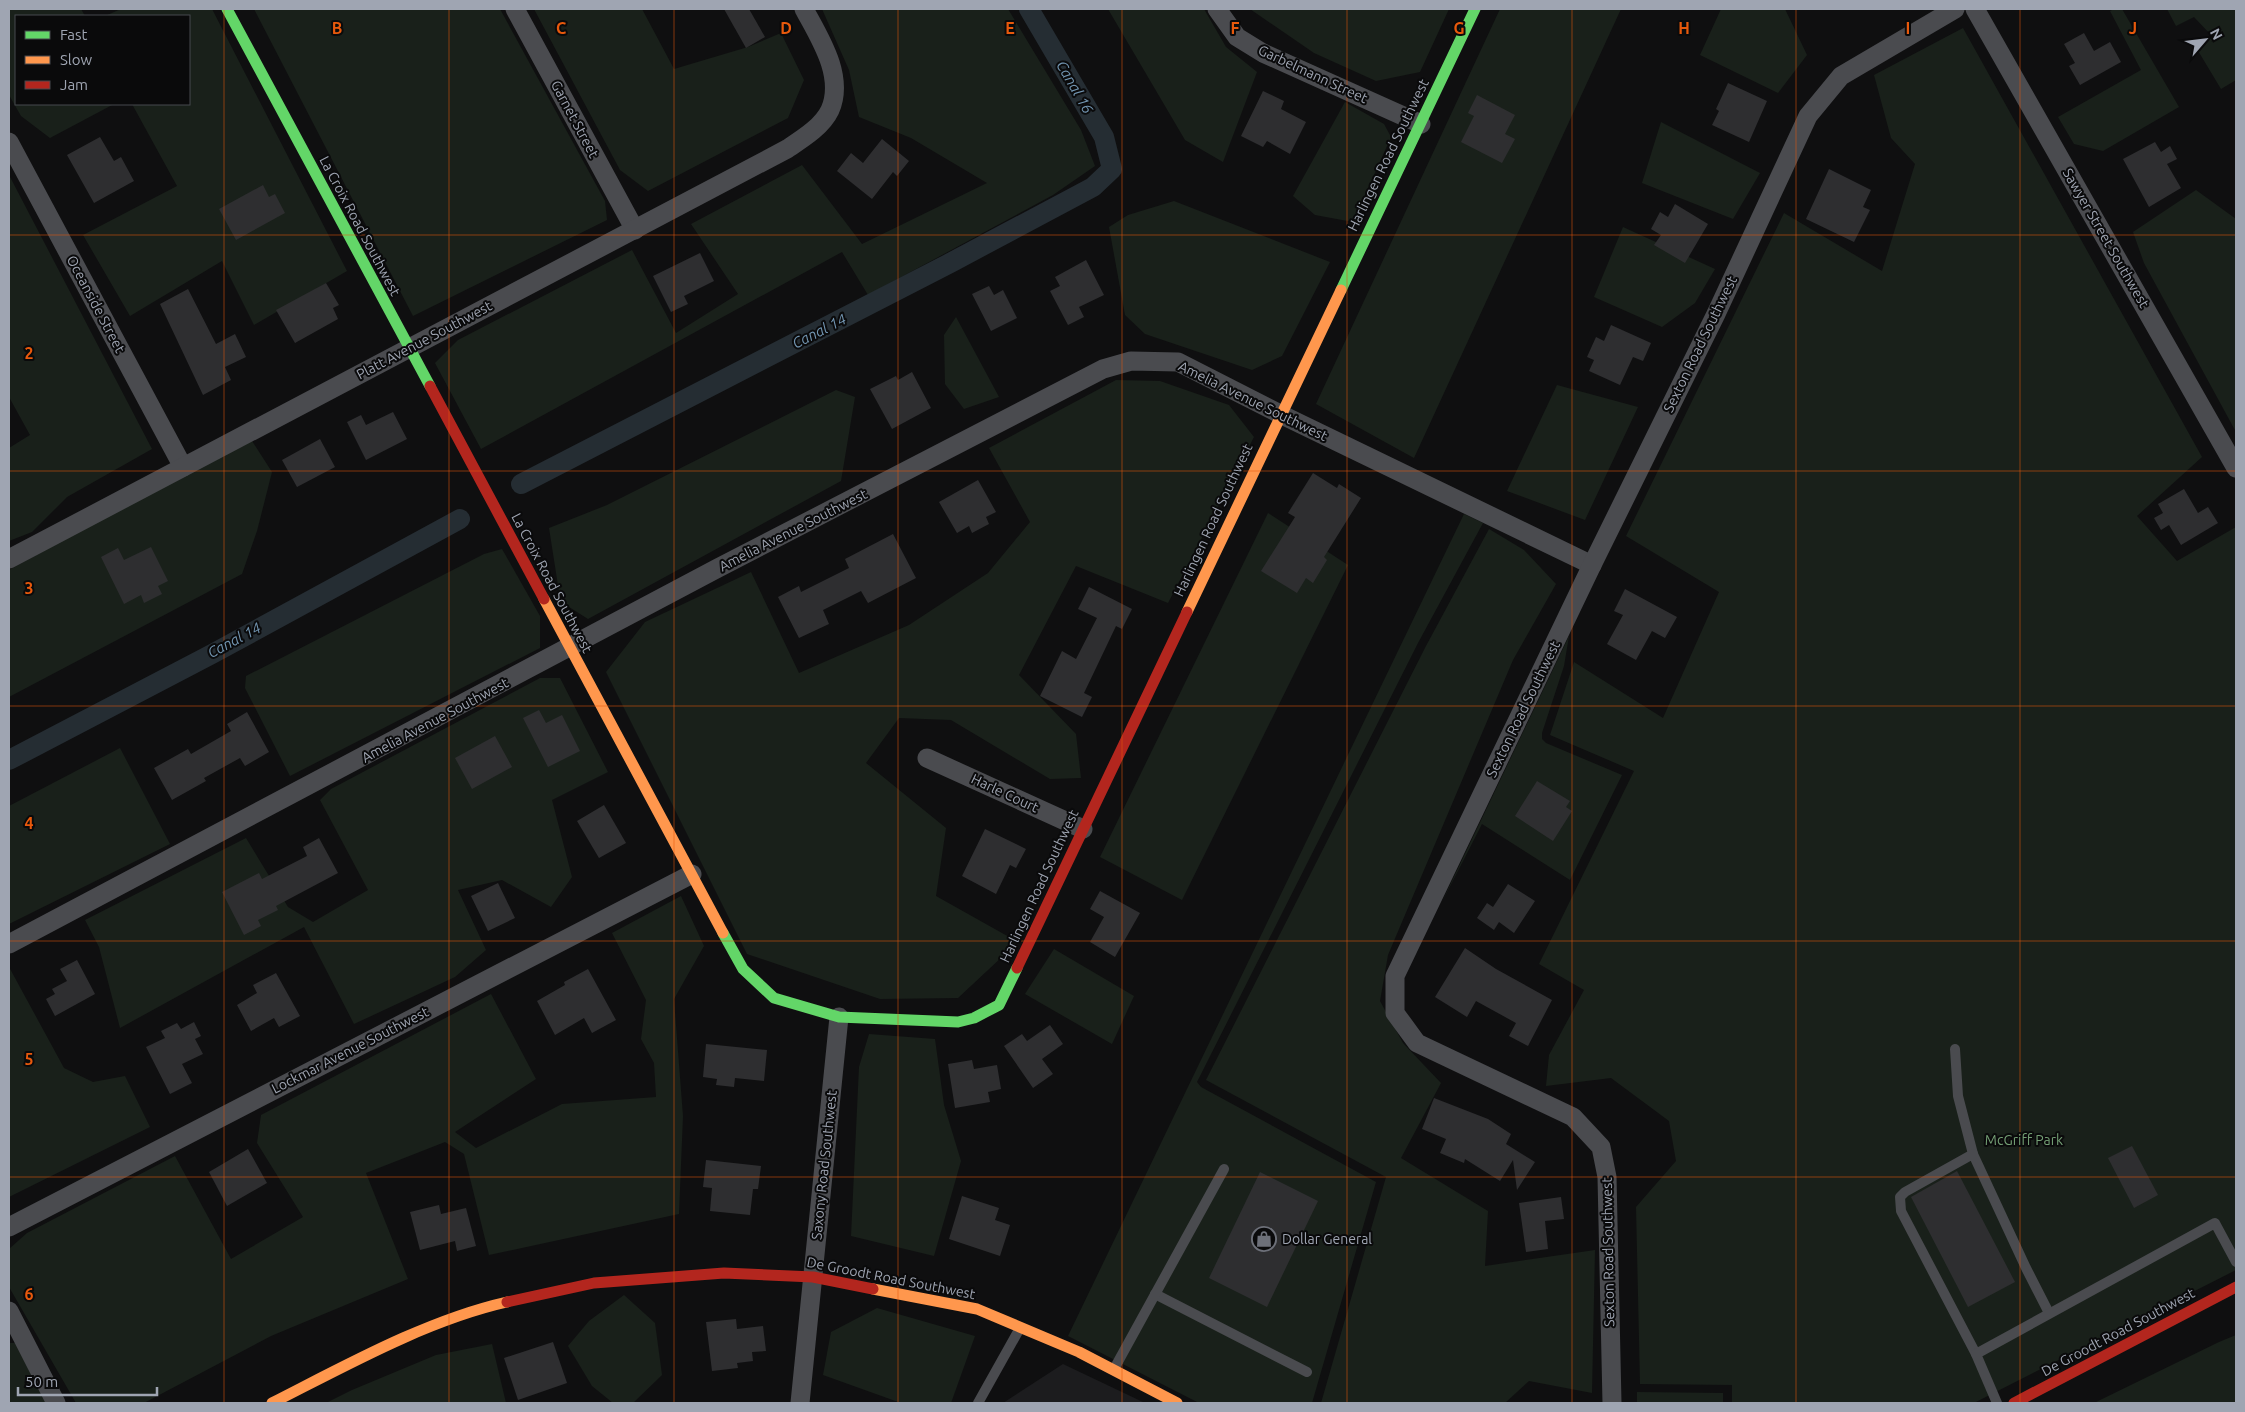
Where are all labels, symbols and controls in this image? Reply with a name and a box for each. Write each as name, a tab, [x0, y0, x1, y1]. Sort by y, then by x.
legend	[15, 15, 190, 105]
north arrow	[2180, 15, 2230, 65]
text: B	[332, 19, 342, 37]
text: C	[556, 19, 566, 37]
text: D	[780, 19, 792, 37]
text: E	[1005, 19, 1015, 37]
text: F	[1231, 19, 1240, 37]
text: G	[1453, 19, 1465, 37]
text: H	[1678, 19, 1690, 37]
text: I	[1906, 19, 1910, 37]
text: J	[2129, 19, 2137, 37]
text: Fast	[60, 26, 88, 43]
text: N	[2207, 26, 2226, 42]
street label: Garbelmann Street	[1256, 42, 1371, 107]
text: Slow	[60, 51, 93, 68]
water label: Canal 16	[1053, 58, 1097, 117]
text: Jam	[60, 76, 88, 93]
street label: Harlingen Road Southwest	[1344, 76, 1432, 234]
street label: Garnet Street	[548, 78, 602, 161]
street label: La Croix Road Southwest	[316, 153, 404, 299]
street label: Sawyer Street Southwest	[2060, 166, 2153, 311]
street label: Oceanside Street	[64, 253, 129, 356]
street label: Sexton Road Southwest	[1660, 273, 1740, 415]
street label: Platt Avenue Southwest	[354, 297, 495, 383]
water label: Canal 14	[789, 310, 849, 352]
text: 2	[24, 344, 34, 362]
street label: Amelia Avenue Southwest	[1176, 358, 1331, 444]
street label: Harlingen Road Southwest	[1170, 441, 1256, 599]
street label: Amelia Avenue Southwest	[716, 485, 870, 574]
street label: La Croix Road Southwest	[508, 510, 596, 656]
text: 3	[24, 579, 34, 597]
water label: Canal 14	[204, 619, 264, 661]
street label: Sexton Road Southwest	[1483, 638, 1563, 780]
street label: Amelia Avenue Southwest	[359, 674, 512, 766]
street label: Harle Court	[969, 770, 1042, 816]
street label: Harlingen Road Southwest	[996, 807, 1082, 965]
text: 4	[24, 814, 34, 832]
street label: Lockmar Avenue Southwest	[269, 1003, 432, 1097]
text: 5	[24, 1050, 34, 1068]
street label: Saxony Road Southwest	[808, 1089, 840, 1240]
park label: McGriff Park	[1985, 1132, 2063, 1148]
street label: Sexton Road Southwest	[1599, 1177, 1617, 1327]
shop icon: Dollar General	[1251, 1226, 1277, 1252]
place label: Dollar General	[1282, 1231, 1372, 1247]
street label: De Groodt Road Southwest	[805, 1254, 977, 1302]
street label: De Groodt Road Southwest	[2039, 1284, 2198, 1379]
text: 6	[24, 1285, 34, 1303]
scale bar	[18, 1364, 156, 1396]
text: 50 m	[25, 1373, 58, 1390]

